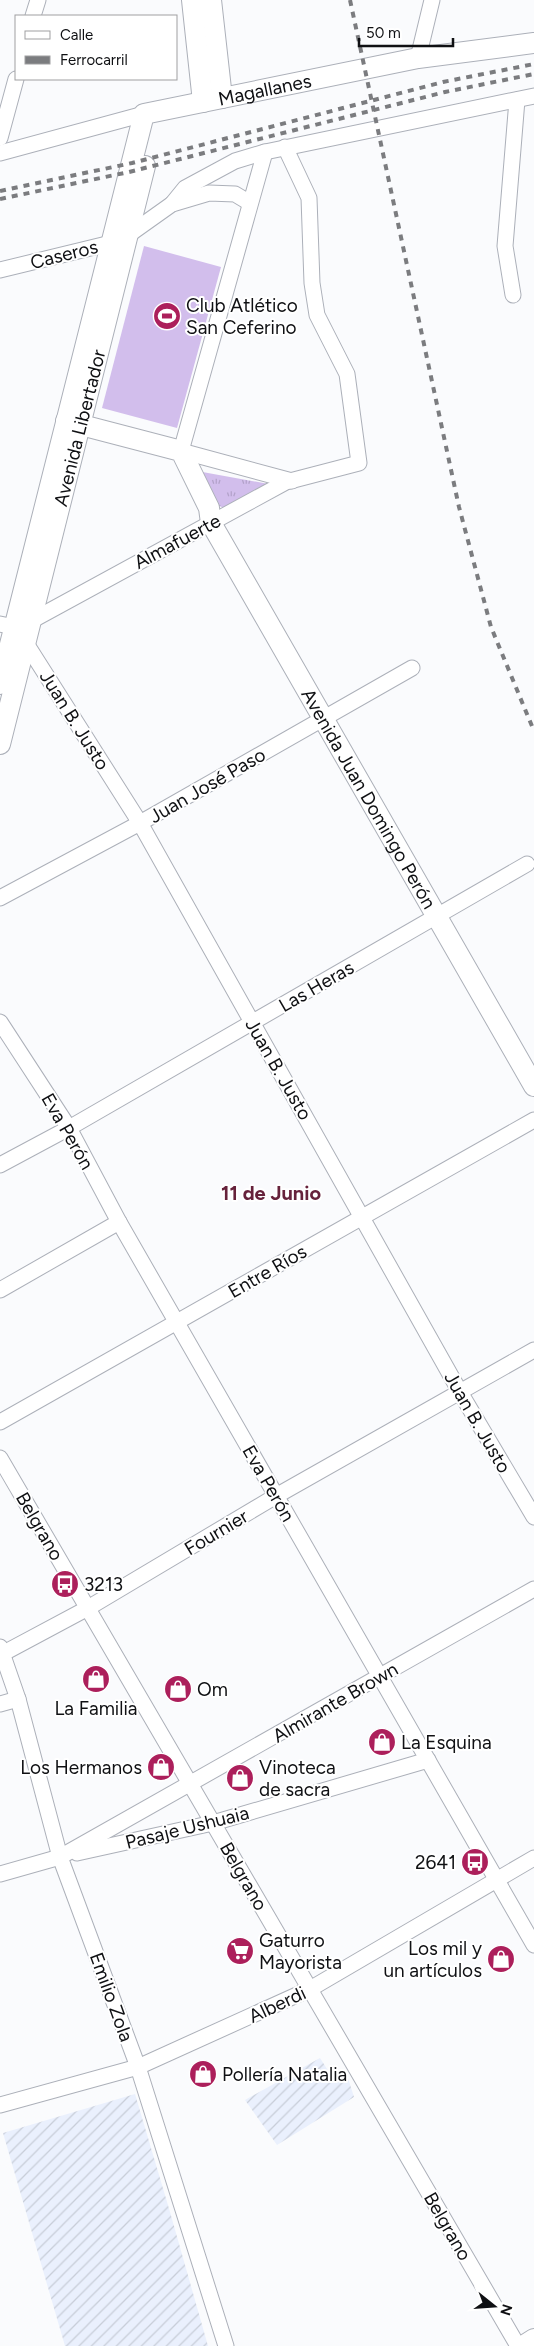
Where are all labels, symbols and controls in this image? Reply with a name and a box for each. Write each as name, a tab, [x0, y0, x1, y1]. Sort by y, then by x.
legend	[15, 15, 178, 80]
scale bar	[359, 15, 453, 47]
text: 50 m	[366, 24, 401, 42]
text: Calle	[60, 26, 93, 44]
text: Ferrocarril	[60, 51, 128, 69]
street label: Magallanes	[216, 69, 313, 111]
street label: Caseros	[28, 235, 100, 274]
place label: Club Atlético San Ceferino	[186, 294, 298, 339]
sports icon: Club Atlético San Ceferino	[152, 301, 182, 331]
street label: Avenida Libertador	[49, 346, 111, 509]
street label: Almafuerte	[130, 509, 224, 574]
street label: Juan B. Justo	[35, 666, 114, 774]
street label: Avenida Juan Domingo Perón	[296, 684, 441, 913]
street label: Juan José Paso	[145, 743, 270, 828]
street label: Las Heras	[275, 956, 358, 1017]
street label: Juan B. Justo	[240, 1015, 317, 1124]
street label: Eva Perón	[36, 1089, 99, 1174]
district label: 11 de Junio	[221, 1181, 321, 1205]
street label: Entre Ríos	[224, 1240, 311, 1303]
street label: Juan B. Justo	[439, 1368, 516, 1477]
street label: Eva Perón	[237, 1441, 300, 1526]
street label: Belgrano	[11, 1488, 68, 1565]
street label: Fournier	[180, 1504, 253, 1560]
bus stop icon: 3213	[50, 1569, 80, 1599]
place label: 3213	[84, 1573, 123, 1596]
street label: Almirante Brown	[269, 1657, 402, 1748]
shop icon: La Familia	[81, 1664, 111, 1694]
shop icon: Om	[163, 1674, 193, 1704]
place label: Om	[197, 1678, 228, 1701]
place label: La Familia	[54, 1697, 138, 1720]
shop icon: La Esquina	[367, 1727, 397, 1757]
place label: La Esquina	[401, 1731, 492, 1754]
shop icon: Los Hermanos	[146, 1752, 176, 1782]
place label: Los Hermanos	[20, 1756, 142, 1779]
place label: Vinoteca de sacra	[259, 1756, 336, 1801]
shop icon: Vinoteca de sacra	[225, 1763, 255, 1793]
street label: Pasaje Ushuaia	[123, 1801, 251, 1854]
street label: Belgrano	[215, 1838, 272, 1915]
bus stop icon: 2641	[460, 1847, 490, 1877]
place label: 2641	[415, 1851, 456, 1874]
place label: Gaturro Mayorista	[259, 1929, 342, 1974]
supermarket icon: Gaturro Mayorista	[225, 1936, 255, 1966]
place label: Los mil y un artículos	[383, 1937, 482, 1982]
shop icon: Los mil y un artículos	[486, 1944, 516, 1974]
street label: Emilio Zola	[85, 1949, 138, 2045]
street label: Alberdi	[245, 1981, 309, 2028]
shop icon: Pollería Natalia	[188, 2059, 218, 2089]
place label: Pollería Natalia	[222, 2063, 347, 2086]
street label: Belgrano	[419, 2188, 476, 2265]
north arrow	[469, 2281, 519, 2331]
text: N	[496, 2302, 516, 2317]

